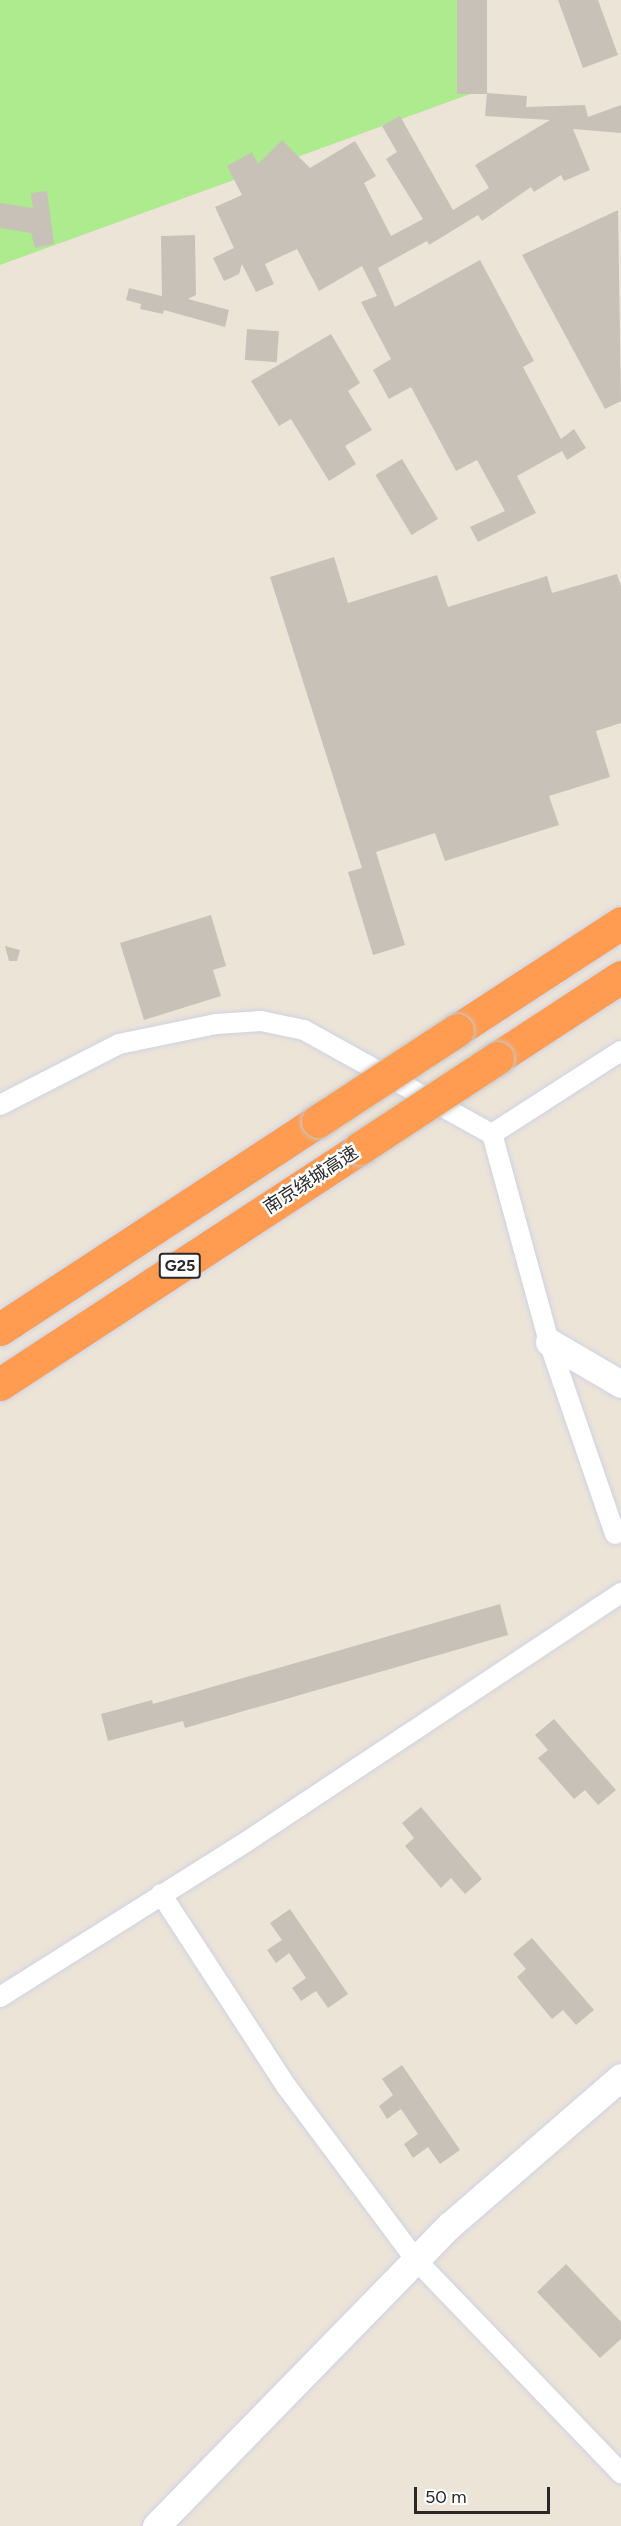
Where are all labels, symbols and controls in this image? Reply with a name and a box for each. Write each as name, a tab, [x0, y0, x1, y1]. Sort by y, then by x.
street label: 南京绕城高速	[260, 1142, 362, 1218]
road number: G25	[158, 1253, 202, 1279]
scale bar	[417, 2475, 554, 2513]
text: 50 m	[425, 2486, 467, 2508]

